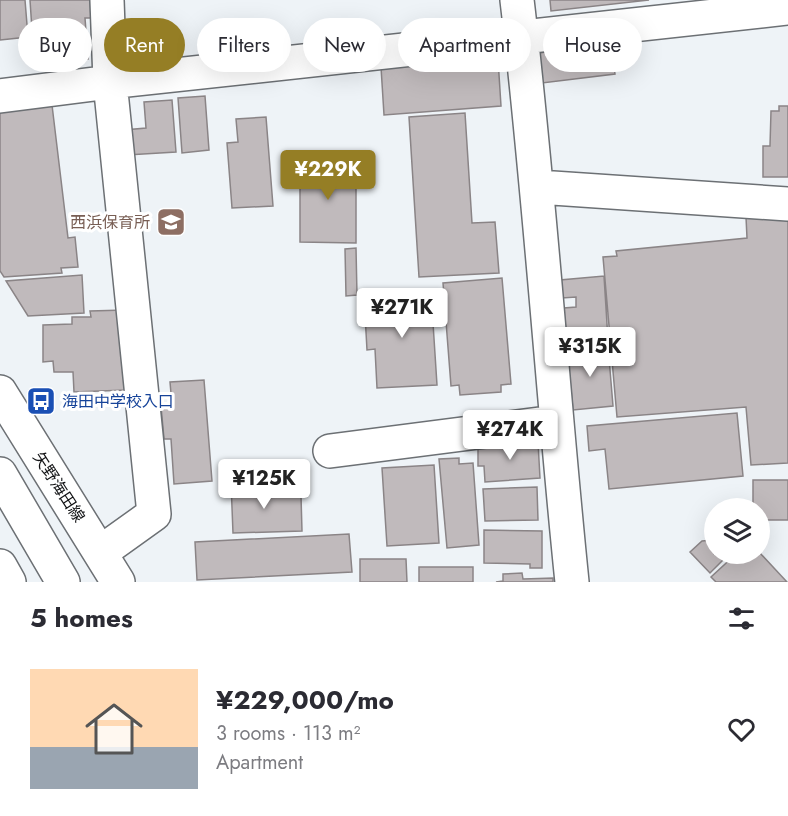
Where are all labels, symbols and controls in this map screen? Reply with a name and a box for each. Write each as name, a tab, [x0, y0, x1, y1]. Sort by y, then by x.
chip: Buy	[18, 18, 92, 72]
chip: Rent	[104, 18, 185, 72]
chip: Filters	[197, 18, 291, 72]
chip: New	[303, 18, 386, 72]
chip: Apartment	[398, 18, 531, 72]
chip: House	[543, 18, 642, 72]
pin: ¥229K	[286, 150, 370, 201]
text: ¥229K	[295, 155, 361, 184]
school or university icon: 西浜保育所	[155, 206, 187, 238]
place label: 西浜保育所	[70, 211, 150, 234]
pin: ¥271K	[360, 288, 444, 339]
text: ¥271K	[371, 293, 433, 322]
pin: ¥315K	[548, 327, 632, 378]
text: ¥315K	[559, 332, 621, 361]
bus stop icon: 海田中学校入口	[25, 385, 57, 417]
place label: 海田中学校入口	[62, 390, 174, 413]
pin: ¥274K	[468, 410, 552, 461]
text: ¥274K	[477, 415, 543, 444]
street label: 矢野海田線	[28, 447, 90, 527]
pin: ¥125K	[222, 459, 306, 510]
text: ¥125K	[232, 464, 296, 493]
map controls	[704, 498, 770, 564]
button: layers	[704, 498, 770, 564]
text: 5 homes	[30, 599, 133, 637]
icon: filters	[725, 602, 758, 635]
text: ¥229,000/mo	[216, 681, 394, 719]
icon: home	[78, 693, 150, 765]
icon: heart	[725, 713, 758, 746]
text: 3 rooms · 113 m²	[216, 719, 360, 748]
text: Apartment	[216, 748, 303, 777]

